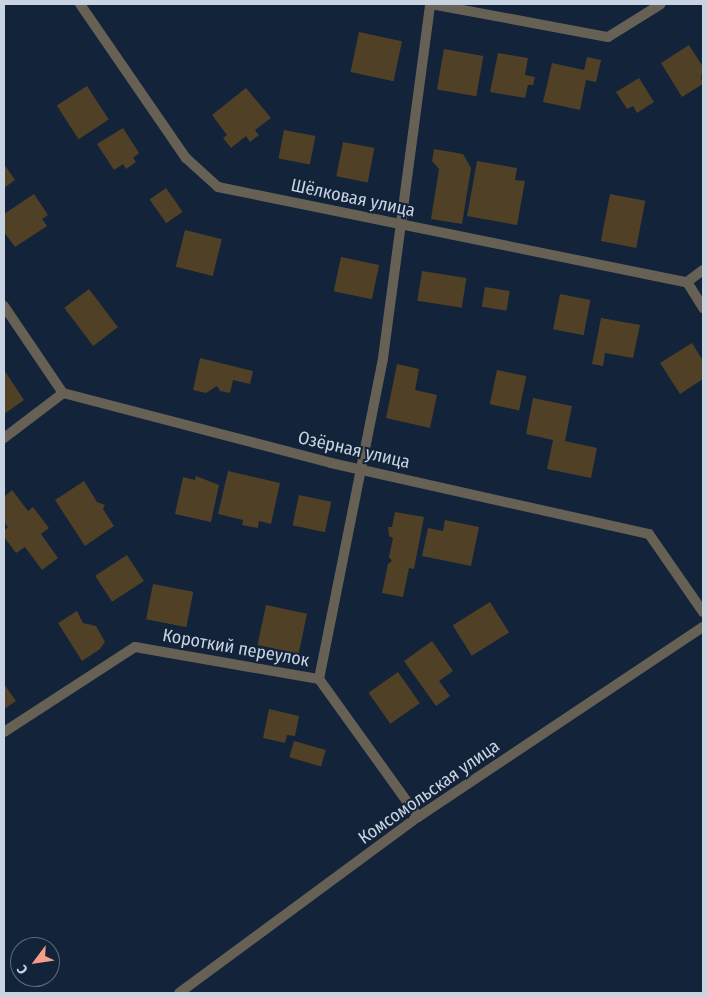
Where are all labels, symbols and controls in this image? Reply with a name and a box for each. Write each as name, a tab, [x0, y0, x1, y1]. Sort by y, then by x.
street label: Шёлковая улица	[289, 174, 417, 222]
street label: Озёрная улица	[296, 427, 412, 473]
street label: Короткий переулок	[161, 624, 311, 672]
street label: Комсомольская улица	[354, 735, 504, 849]
north arrow	[10, 937, 60, 987]
text: С	[13, 962, 32, 977]

